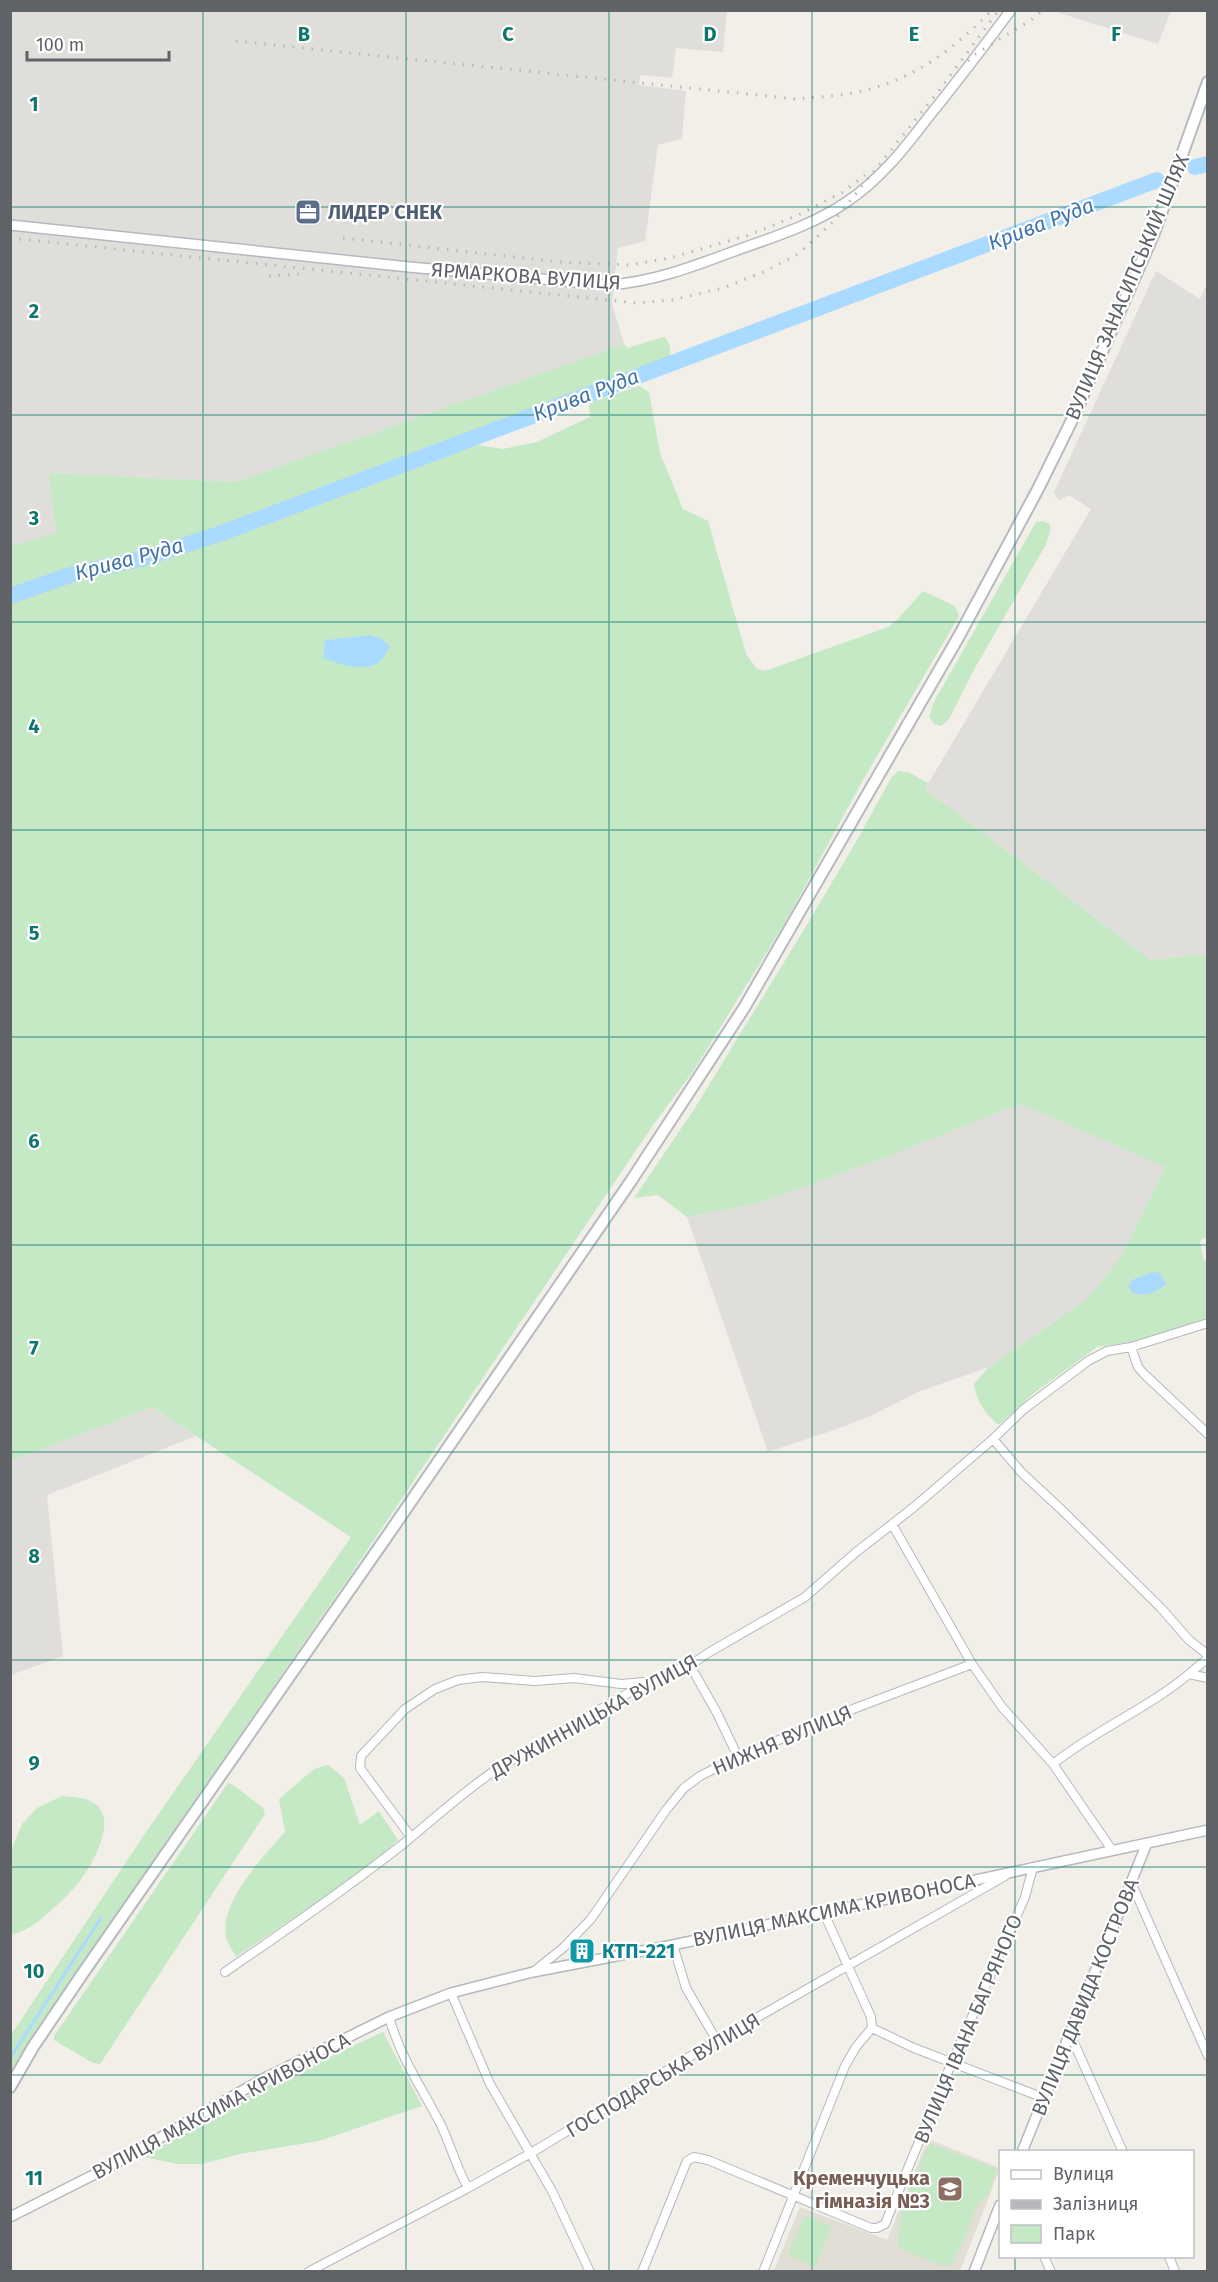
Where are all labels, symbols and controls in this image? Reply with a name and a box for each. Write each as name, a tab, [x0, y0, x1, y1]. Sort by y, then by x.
text: B	[298, 22, 310, 46]
text: C	[502, 22, 514, 46]
text: D	[703, 22, 717, 46]
text: E	[909, 22, 919, 46]
text: F	[1111, 22, 1121, 46]
scale bar	[27, 24, 170, 62]
text: 100 m	[36, 34, 84, 56]
text: 1	[29, 92, 39, 116]
street label: ВУЛИЦЯ ЗАНАСИПСЬКИЙ ШЛЯХ	[1060, 150, 1194, 423]
water label: Крива Руда	[984, 192, 1098, 256]
office icon: ЛИДЕР СНЕК	[293, 197, 323, 227]
place label: ЛИДЕР СНЕК	[328, 200, 443, 224]
street label: ЯРМАРКОВА ВУЛИЦЯ	[430, 257, 622, 295]
text: 2	[29, 299, 39, 323]
water label: Крива Руда	[529, 363, 643, 427]
text: 3	[28, 506, 39, 530]
water label: Крива Руда	[72, 532, 186, 586]
text: 4	[28, 714, 40, 738]
text: 5	[29, 921, 40, 945]
text: 6	[28, 1129, 40, 1153]
text: 7	[29, 1336, 39, 1360]
text: 8	[28, 1544, 40, 1568]
street label: ДРУЖИННИЦЬКА ВУЛИЦЯ	[486, 1649, 702, 1783]
street label: НИЖНЯ ВУЛИЦЯ	[709, 1700, 855, 1780]
text: 9	[28, 1751, 40, 1775]
street label: ВУЛИЦЯ МАКСИМА КРИВОНОСА	[690, 1868, 978, 1952]
street label: ВУЛИЦЯ ДАВИДА КОСТРОВА	[1026, 1874, 1144, 2119]
street label: ВУЛИЦЯ ІВАНА БАГРЯНОГО	[909, 1911, 1027, 2147]
building icon: КТП-221	[567, 1936, 597, 1966]
place label: КТП-221	[602, 1939, 675, 1963]
text: 10	[24, 1959, 44, 1983]
street label: ГОСПОДАРСЬКА ВУЛИЦЯ	[562, 2008, 764, 2142]
street label: ВУЛИЦЯ МАКСИМА КРИВОНОСА	[88, 2027, 354, 2184]
legend	[999, 2150, 1194, 2258]
text: Вулиця	[1053, 2163, 1114, 2185]
text: 11	[25, 2166, 43, 2190]
place label: Кременчуцька гімназія №3	[793, 2166, 930, 2213]
school or university icon: Кременчуцька гімназія №3	[935, 2174, 965, 2204]
text: Залізниця	[1053, 2193, 1139, 2215]
text: Парк	[1053, 2223, 1096, 2245]

